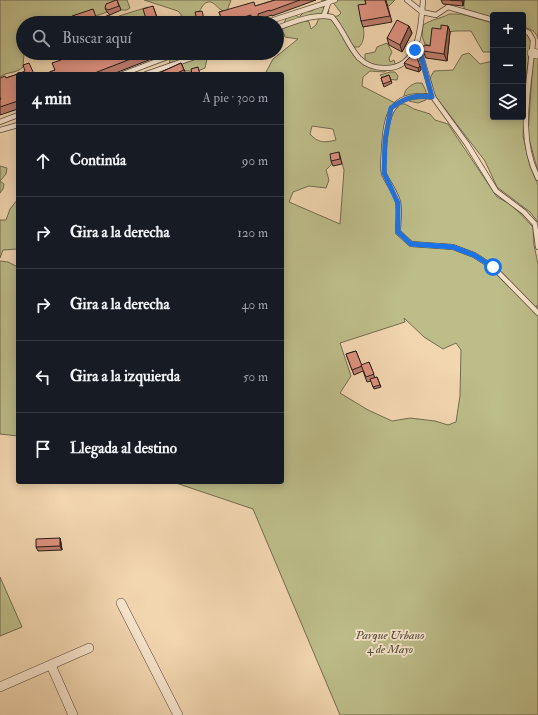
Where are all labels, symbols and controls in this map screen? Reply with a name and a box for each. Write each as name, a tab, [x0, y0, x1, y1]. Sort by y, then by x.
map controls	[490, 12, 526, 120]
button: +	[490, 12, 526, 48]
search box	[16, 16, 284, 60]
icon: search	[30, 27, 52, 49]
text: Buscar aquí	[62, 29, 131, 48]
route end	[406, 41, 424, 59]
button: −	[490, 48, 526, 84]
button: layers	[490, 84, 526, 120]
text: 4 min	[32, 88, 71, 109]
text: A pie · 300 m	[202, 90, 268, 106]
icon: ahead	[32, 150, 54, 172]
text: Continúa	[70, 151, 126, 170]
text: 90 m	[242, 153, 268, 169]
icon: right	[32, 222, 54, 244]
text: Gira a la derecha	[70, 223, 170, 242]
text: 120 m	[237, 225, 268, 241]
route start	[484, 258, 502, 276]
icon: right	[32, 294, 54, 316]
text: Gira a la derecha	[70, 295, 170, 314]
text: 40 m	[242, 297, 268, 313]
icon: left	[32, 366, 54, 388]
text: Gira a la izquierda	[70, 367, 180, 386]
text: 50 m	[243, 369, 268, 385]
icon: arrive	[32, 438, 54, 460]
text: Llegada al destino	[70, 439, 177, 458]
park label: Parque Urbano 4 de Mayo	[354, 628, 425, 657]

